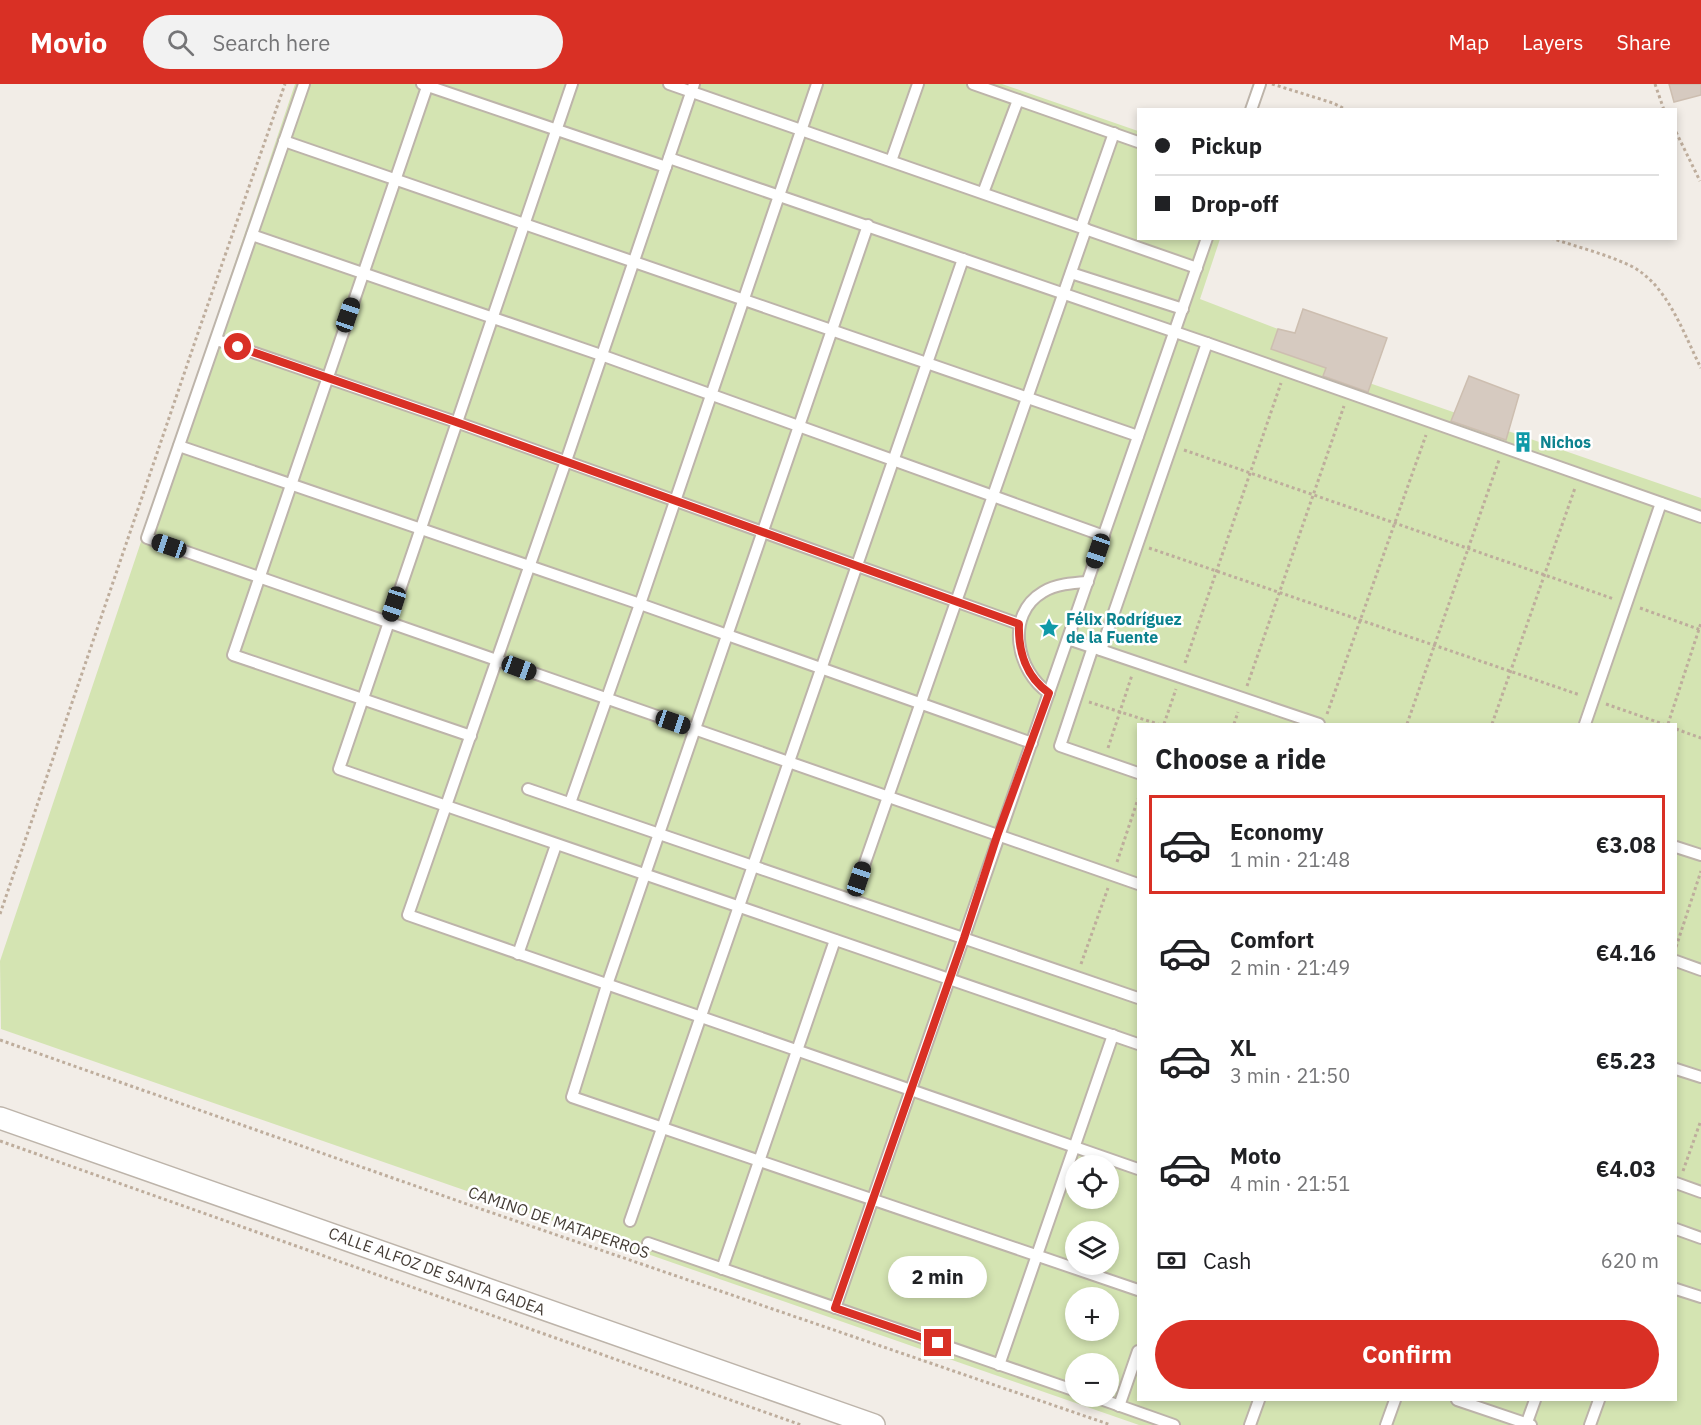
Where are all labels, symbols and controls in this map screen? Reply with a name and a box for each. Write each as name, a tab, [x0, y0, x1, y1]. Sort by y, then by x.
search box	[143, 15, 563, 69]
text: Movio	[30, 24, 107, 61]
icon: search	[164, 26, 197, 59]
text: Search here	[212, 28, 330, 57]
text: Map	[1449, 28, 1489, 56]
text: Layers	[1522, 28, 1584, 56]
text: Share	[1617, 28, 1671, 56]
text: Pickup	[1191, 131, 1262, 160]
text: Drop-off	[1191, 189, 1278, 218]
car	[334, 295, 362, 335]
route start	[224, 333, 251, 360]
building icon: Nichos	[1511, 430, 1535, 454]
place label: Nichos	[1540, 432, 1591, 452]
car	[1084, 531, 1112, 571]
car	[149, 532, 189, 560]
car	[380, 584, 408, 624]
place label: Félix Rodríguez de la Fuente	[1066, 609, 1182, 647]
place icon: Félix Rodríguez de la Fuente	[1037, 616, 1061, 640]
car	[499, 653, 539, 683]
car	[653, 708, 693, 736]
text: Choose a ride	[1155, 741, 1326, 776]
text: Economy	[1230, 817, 1324, 846]
icon: car	[1158, 818, 1212, 872]
text: €3.08	[1596, 830, 1656, 859]
text: 1 min · 21:48	[1230, 846, 1350, 873]
car	[845, 859, 873, 899]
text: Comfort	[1230, 925, 1314, 954]
icon: car	[1158, 926, 1212, 980]
text: €4.16	[1596, 938, 1656, 967]
text: 2 min · 21:49	[1230, 954, 1350, 981]
text: XL	[1230, 1033, 1256, 1062]
icon: car	[1158, 1034, 1212, 1088]
text: €5.23	[1596, 1046, 1656, 1075]
text: 3 min · 21:50	[1230, 1062, 1350, 1089]
text: Moto	[1230, 1141, 1281, 1170]
icon: car	[1158, 1142, 1212, 1196]
text: €4.03	[1596, 1154, 1656, 1183]
map controls	[1065, 1155, 1119, 1407]
button: locate	[1065, 1155, 1119, 1209]
text: 4 min · 21:51	[1230, 1170, 1350, 1197]
street label: CAMINO DE MATAPERROS	[466, 1182, 652, 1262]
button: layers	[1065, 1221, 1119, 1275]
street label: CALLE ALFOZ DE SANTA GADEA	[326, 1222, 548, 1320]
icon: cash	[1155, 1244, 1188, 1277]
text: Cash	[1203, 1246, 1252, 1275]
text: 620 m	[1601, 1247, 1659, 1274]
callout: 2 min	[888, 1256, 988, 1298]
text: 2 min	[911, 1263, 964, 1290]
button: +	[1065, 1287, 1119, 1341]
button: Confirm	[1155, 1320, 1659, 1389]
route end	[924, 1329, 951, 1356]
button: −	[1065, 1353, 1119, 1407]

